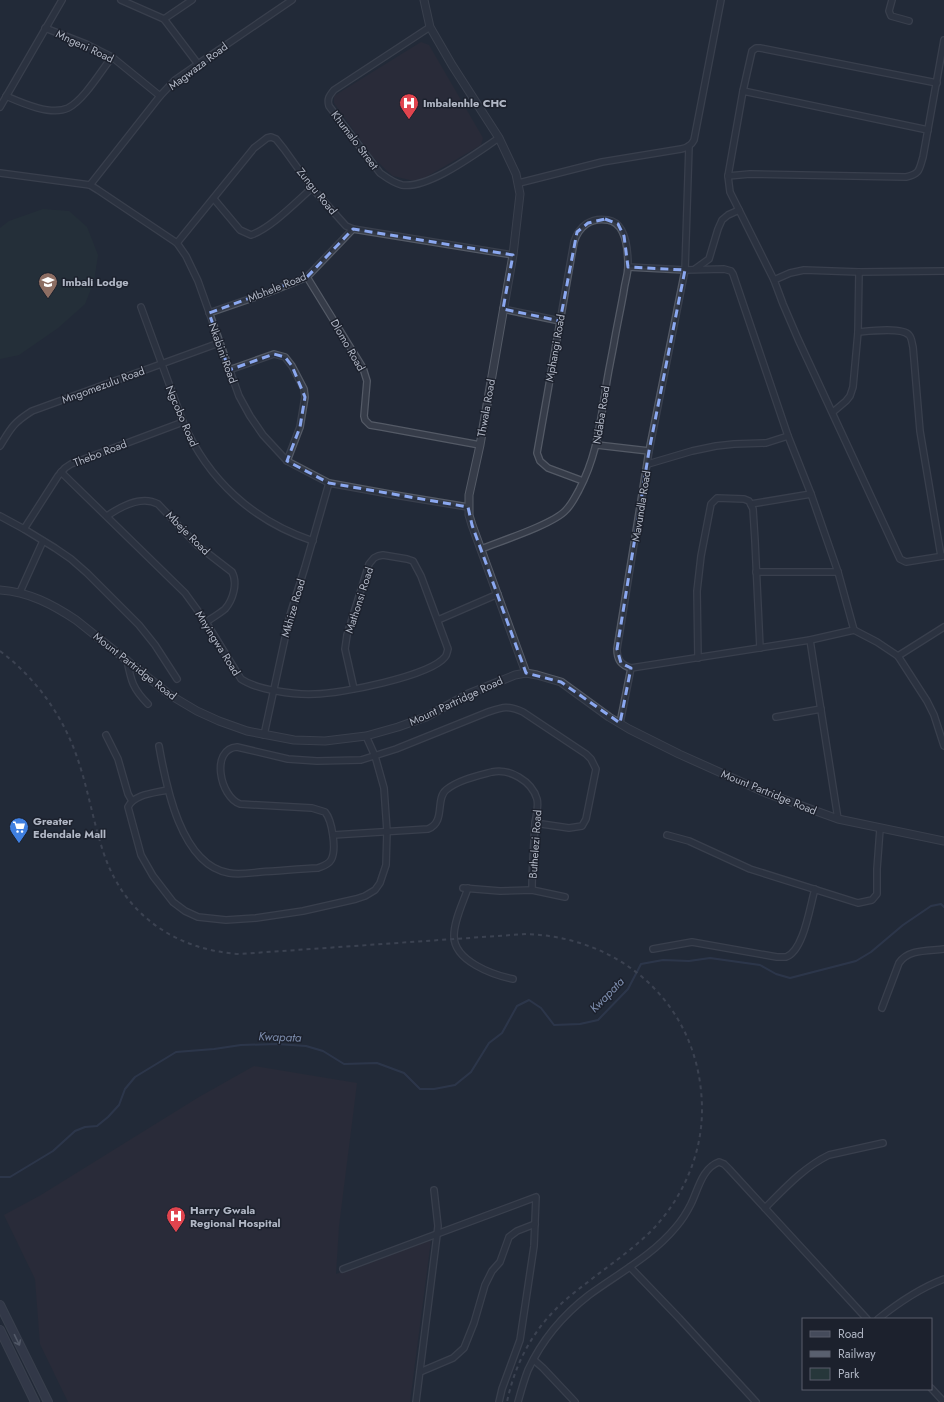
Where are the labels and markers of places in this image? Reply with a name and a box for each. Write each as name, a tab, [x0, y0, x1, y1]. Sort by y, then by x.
hospital icon: Imbalenhle CHC	[398, 92, 420, 120]
place label: Imbalenhle CHC	[423, 95, 507, 111]
school or university icon: Imbali Lodge	[37, 271, 59, 299]
place label: Imbali Lodge	[62, 274, 129, 290]
place label: Greater Edendale Mall	[33, 813, 106, 842]
supermarket icon: Greater Edendale Mall	[8, 816, 30, 844]
place label: Harry Gwala Regional Hospital	[190, 1202, 281, 1231]
hospital icon: Harry Gwala Regional Hospital	[165, 1205, 187, 1233]

